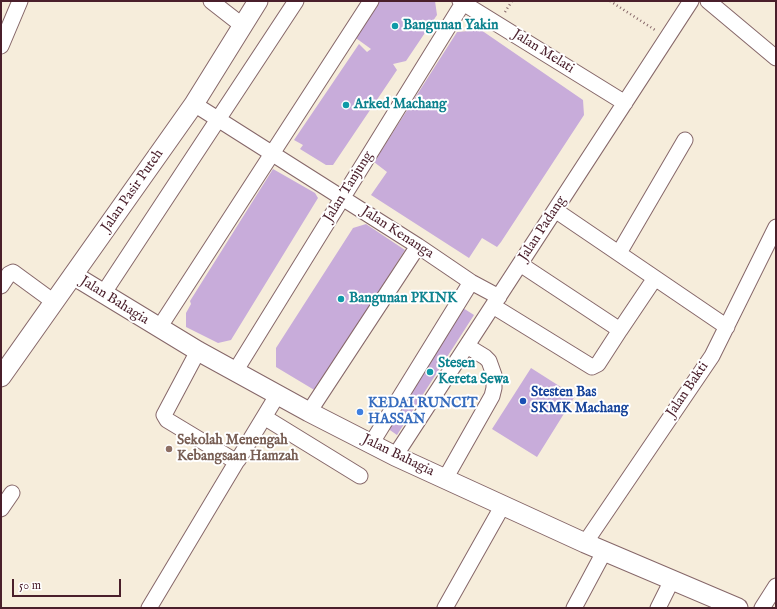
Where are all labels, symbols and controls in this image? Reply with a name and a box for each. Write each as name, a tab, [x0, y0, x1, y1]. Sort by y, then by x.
place label: Bangunan Yakin	[403, 18, 499, 34]
marker: Bangunan Yakin	[390, 21, 400, 31]
street label: Jalan Melati	[509, 26, 577, 78]
place label: Arked Machang	[354, 97, 447, 113]
marker: Arked Machang	[341, 100, 351, 110]
street label: Jalan Pasir Puteh	[98, 147, 168, 235]
street label: Jalan Tanjung	[321, 149, 377, 225]
street label: Jalan Padang	[516, 193, 570, 265]
street label: Jalan Kenanga	[358, 203, 436, 263]
street label: Jalan Bahagia	[76, 273, 152, 329]
place label: Bangunan PKINK	[349, 291, 457, 307]
marker: Bangunan PKINK	[336, 294, 346, 304]
place label: Stesen Kereta Sewa	[438, 356, 509, 388]
street label: Jalan Bakti	[663, 359, 713, 421]
marker: Stesen Kereta Sewa	[425, 367, 435, 377]
place label: Stesten Bas SKMK Machang	[531, 385, 628, 418]
place label: KEDAI RUNCIT HASSAN	[368, 396, 477, 428]
marker: Stesten Bas SKMK Machang	[518, 396, 528, 406]
marker: KEDAI RUNCIT HASSAN	[355, 407, 365, 417]
street label: Jalan Bahagia	[359, 431, 437, 481]
place label: Sekolah Menengah Kebangsaan Hamzah	[177, 433, 299, 466]
marker: Sekolah Menengah Kebangsaan Hamzah	[164, 444, 174, 454]
scale bar	[14, 571, 123, 597]
text: 50 m	[19, 578, 41, 593]

